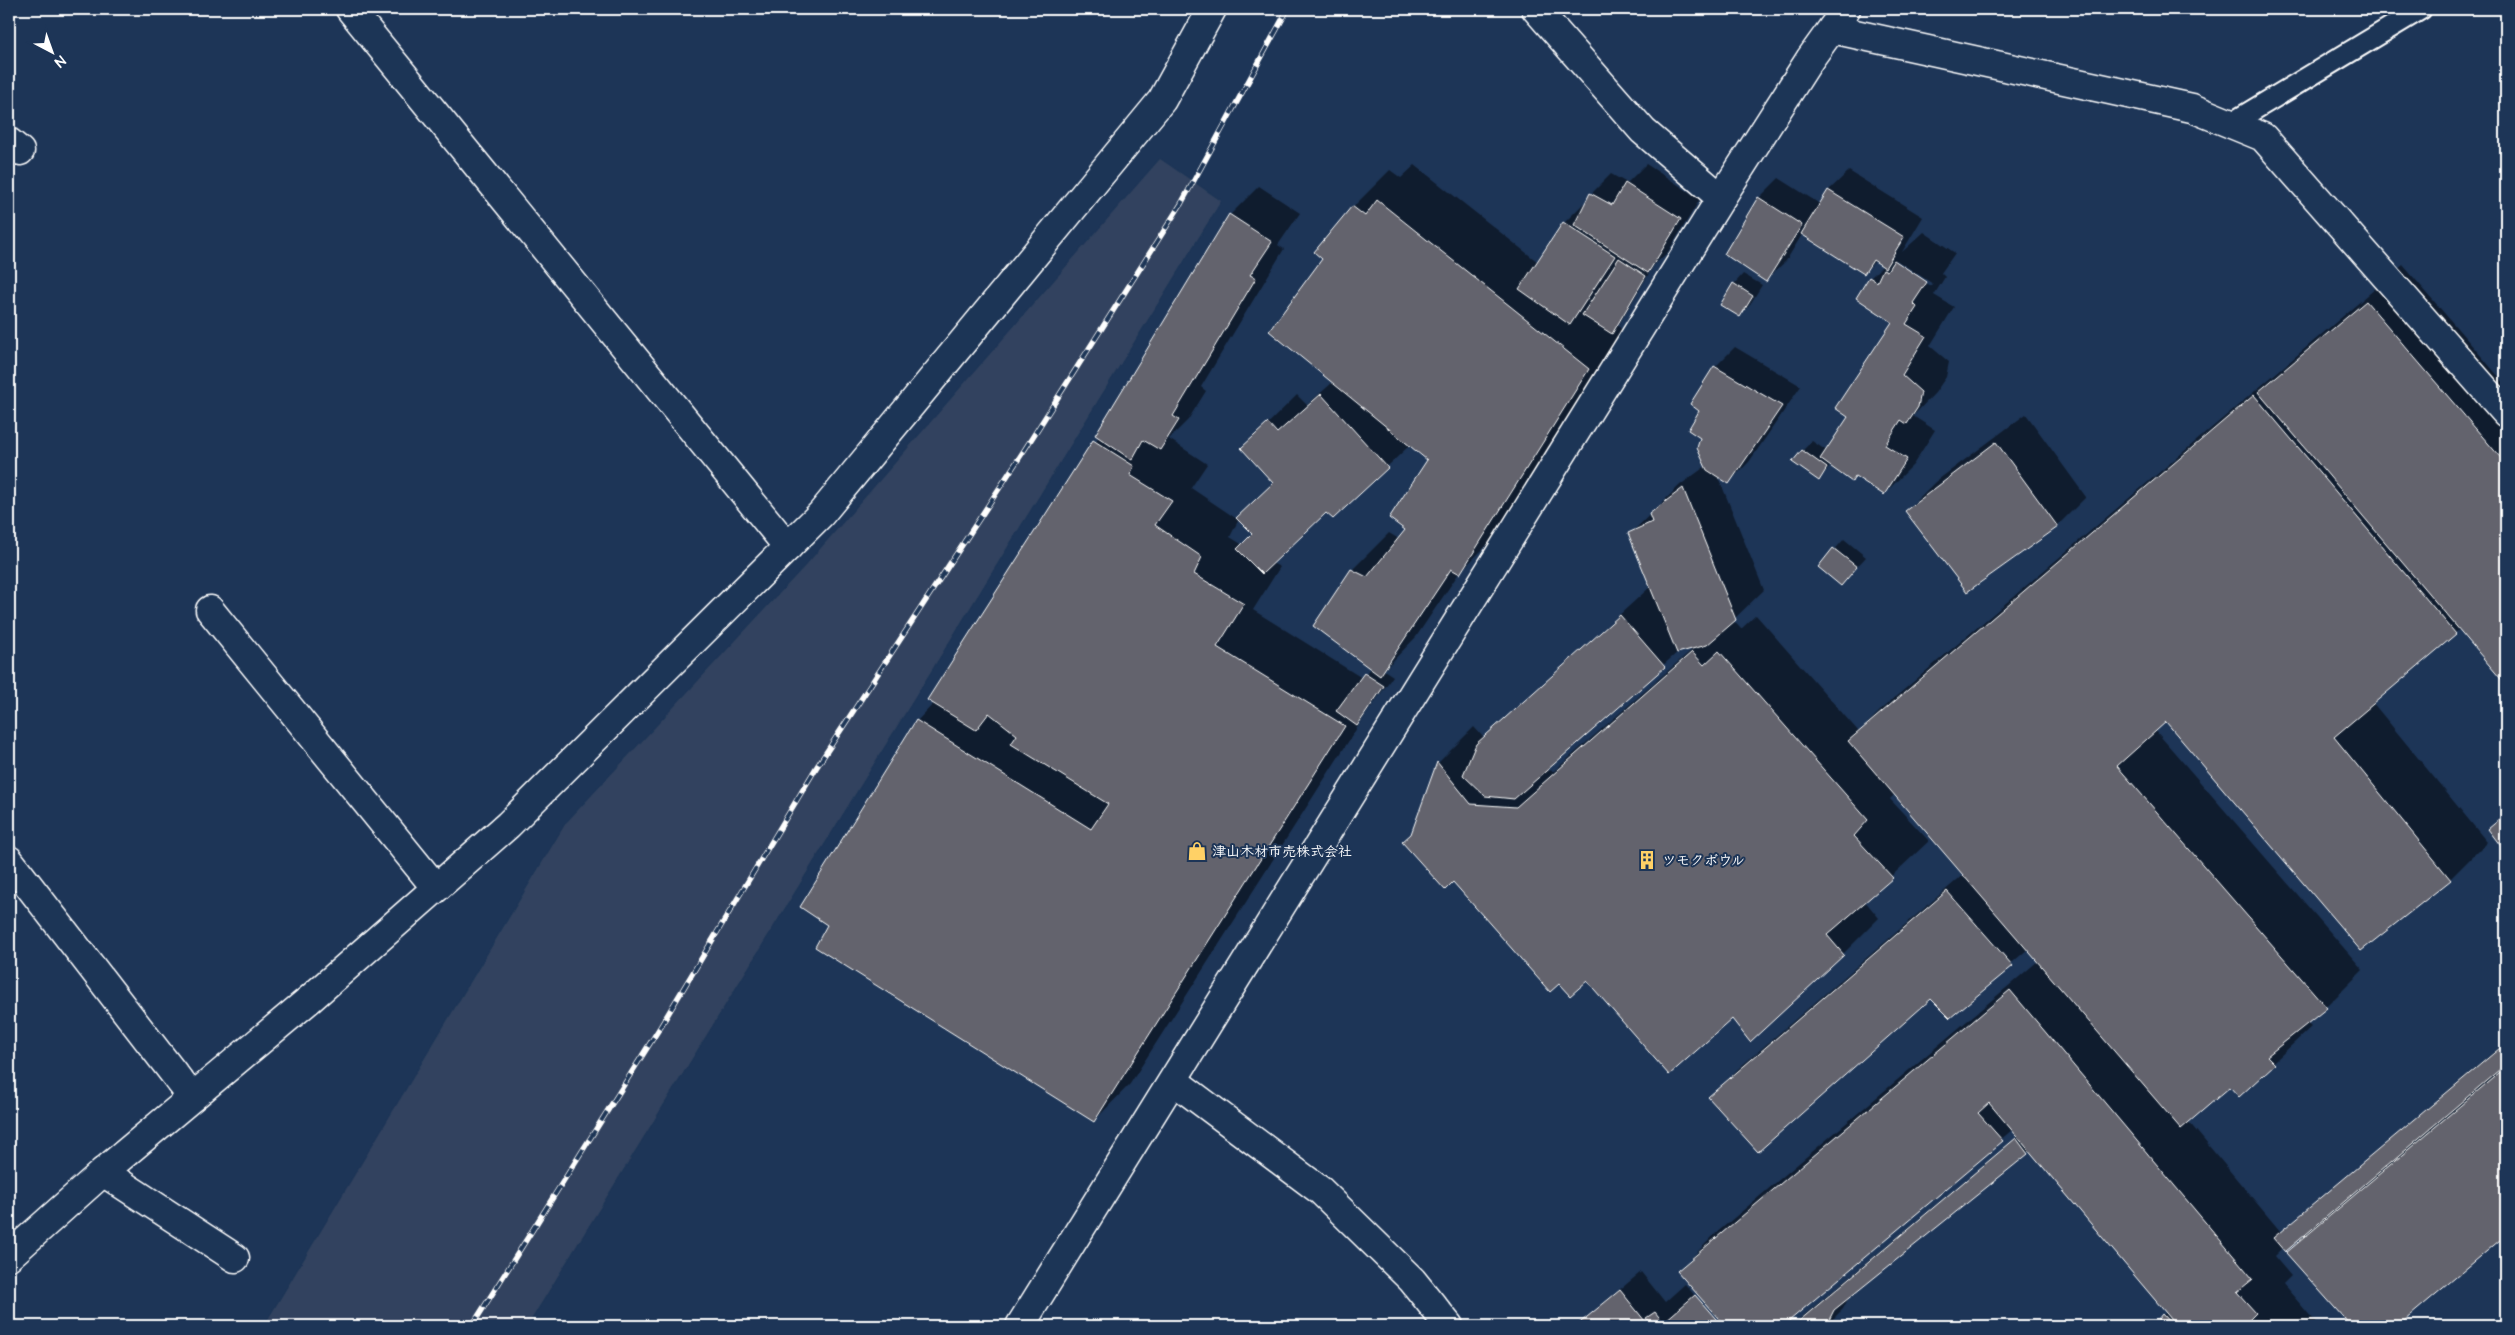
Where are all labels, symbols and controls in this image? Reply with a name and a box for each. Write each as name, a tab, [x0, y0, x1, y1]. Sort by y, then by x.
north arrow	[28, 28, 78, 78]
text: N	[50, 51, 70, 72]
shop icon: 津山木材市売株式会社	[1186, 840, 1208, 862]
place label: 津山木材市売株式会社	[1212, 842, 1352, 862]
building icon: ツモクボウル	[1636, 849, 1658, 871]
place label: ツモクボウル	[1662, 851, 1745, 871]

